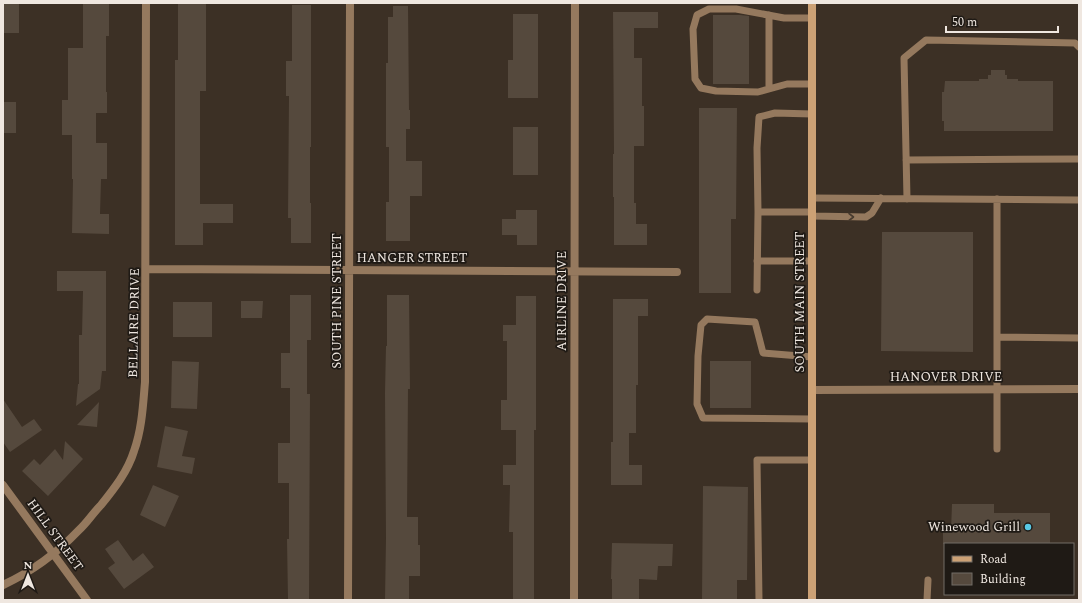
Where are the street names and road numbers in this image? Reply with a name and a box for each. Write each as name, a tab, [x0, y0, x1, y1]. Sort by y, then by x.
street label: SOUTH MAIN STREET	[790, 231, 810, 373]
street label: SOUTH PINE STREET	[327, 233, 347, 369]
street label: HANGER STREET	[357, 248, 468, 268]
street label: AIRLINE DRIVE	[552, 251, 572, 351]
street label: BELLAIRE DRIVE	[123, 268, 145, 378]
street label: HANOVER DRIVE	[890, 367, 1002, 387]
street label: HILL STREET	[22, 495, 88, 576]

